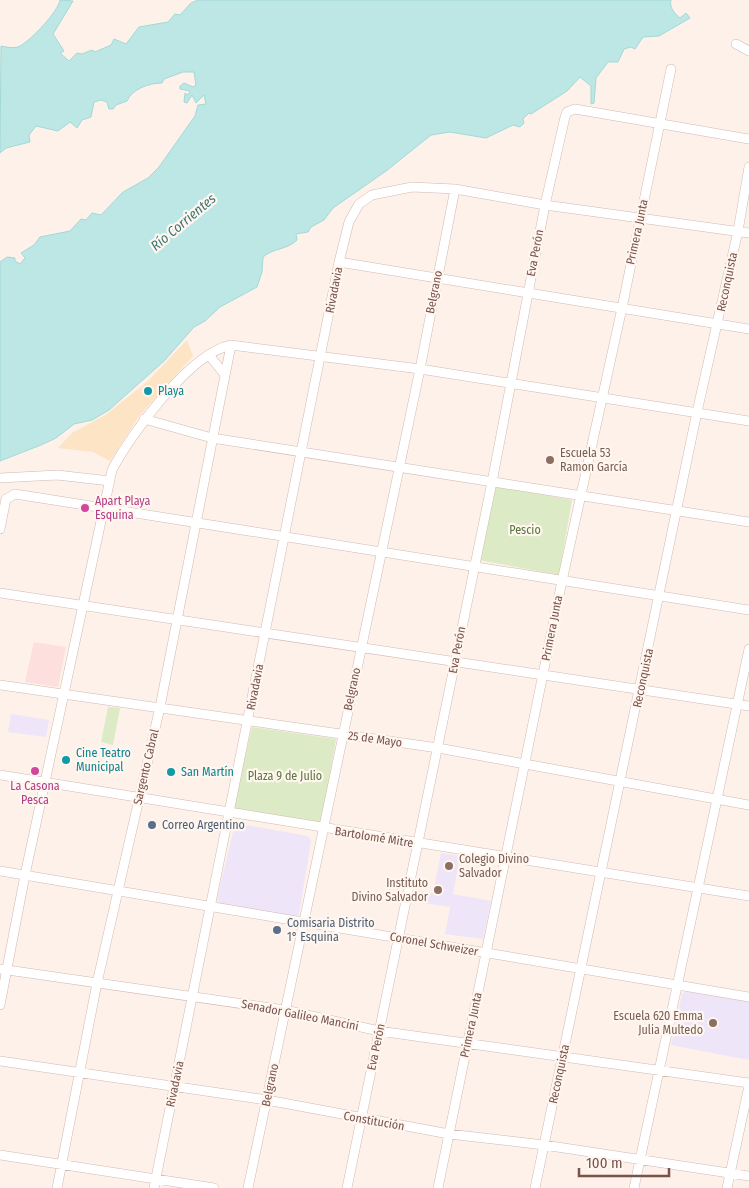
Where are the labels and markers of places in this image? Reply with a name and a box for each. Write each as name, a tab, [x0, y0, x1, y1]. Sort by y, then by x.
place label: Playa	[158, 384, 184, 398]
marker: Playa	[142, 385, 154, 397]
place label: Escuela 53 Ramon García	[560, 446, 628, 474]
marker: Escuela 53 Ramon García	[544, 454, 556, 466]
place label: Apart Playa Esquina	[95, 494, 151, 522]
marker: Apart Playa Esquina	[79, 502, 91, 514]
place label: Cine Teatro Municipal	[76, 746, 131, 774]
marker: Cine Teatro Municipal	[60, 754, 72, 766]
marker: La Casona Pesca	[29, 765, 41, 777]
place label: San Martín	[181, 765, 234, 779]
marker: San Martín	[165, 766, 177, 778]
place label: La Casona Pesca	[10, 779, 60, 807]
place label: Correo Argentino	[162, 818, 245, 832]
marker: Correo Argentino	[146, 819, 158, 831]
place label: Colegio Divino Salvador	[459, 852, 529, 880]
marker: Colegio Divino Salvador	[443, 860, 455, 872]
place label: Instituto Divino Salvador	[351, 876, 429, 904]
marker: Instituto Divino Salvador	[432, 884, 444, 896]
place label: Comisaria Distrito 1° Esquina	[287, 916, 375, 944]
marker: Comisaria Distrito 1° Esquina	[271, 924, 283, 936]
place label: Escuela 620 Emma Julia Multedo	[613, 1009, 703, 1037]
marker: Escuela 620 Emma Julia Multedo	[707, 1017, 719, 1029]

